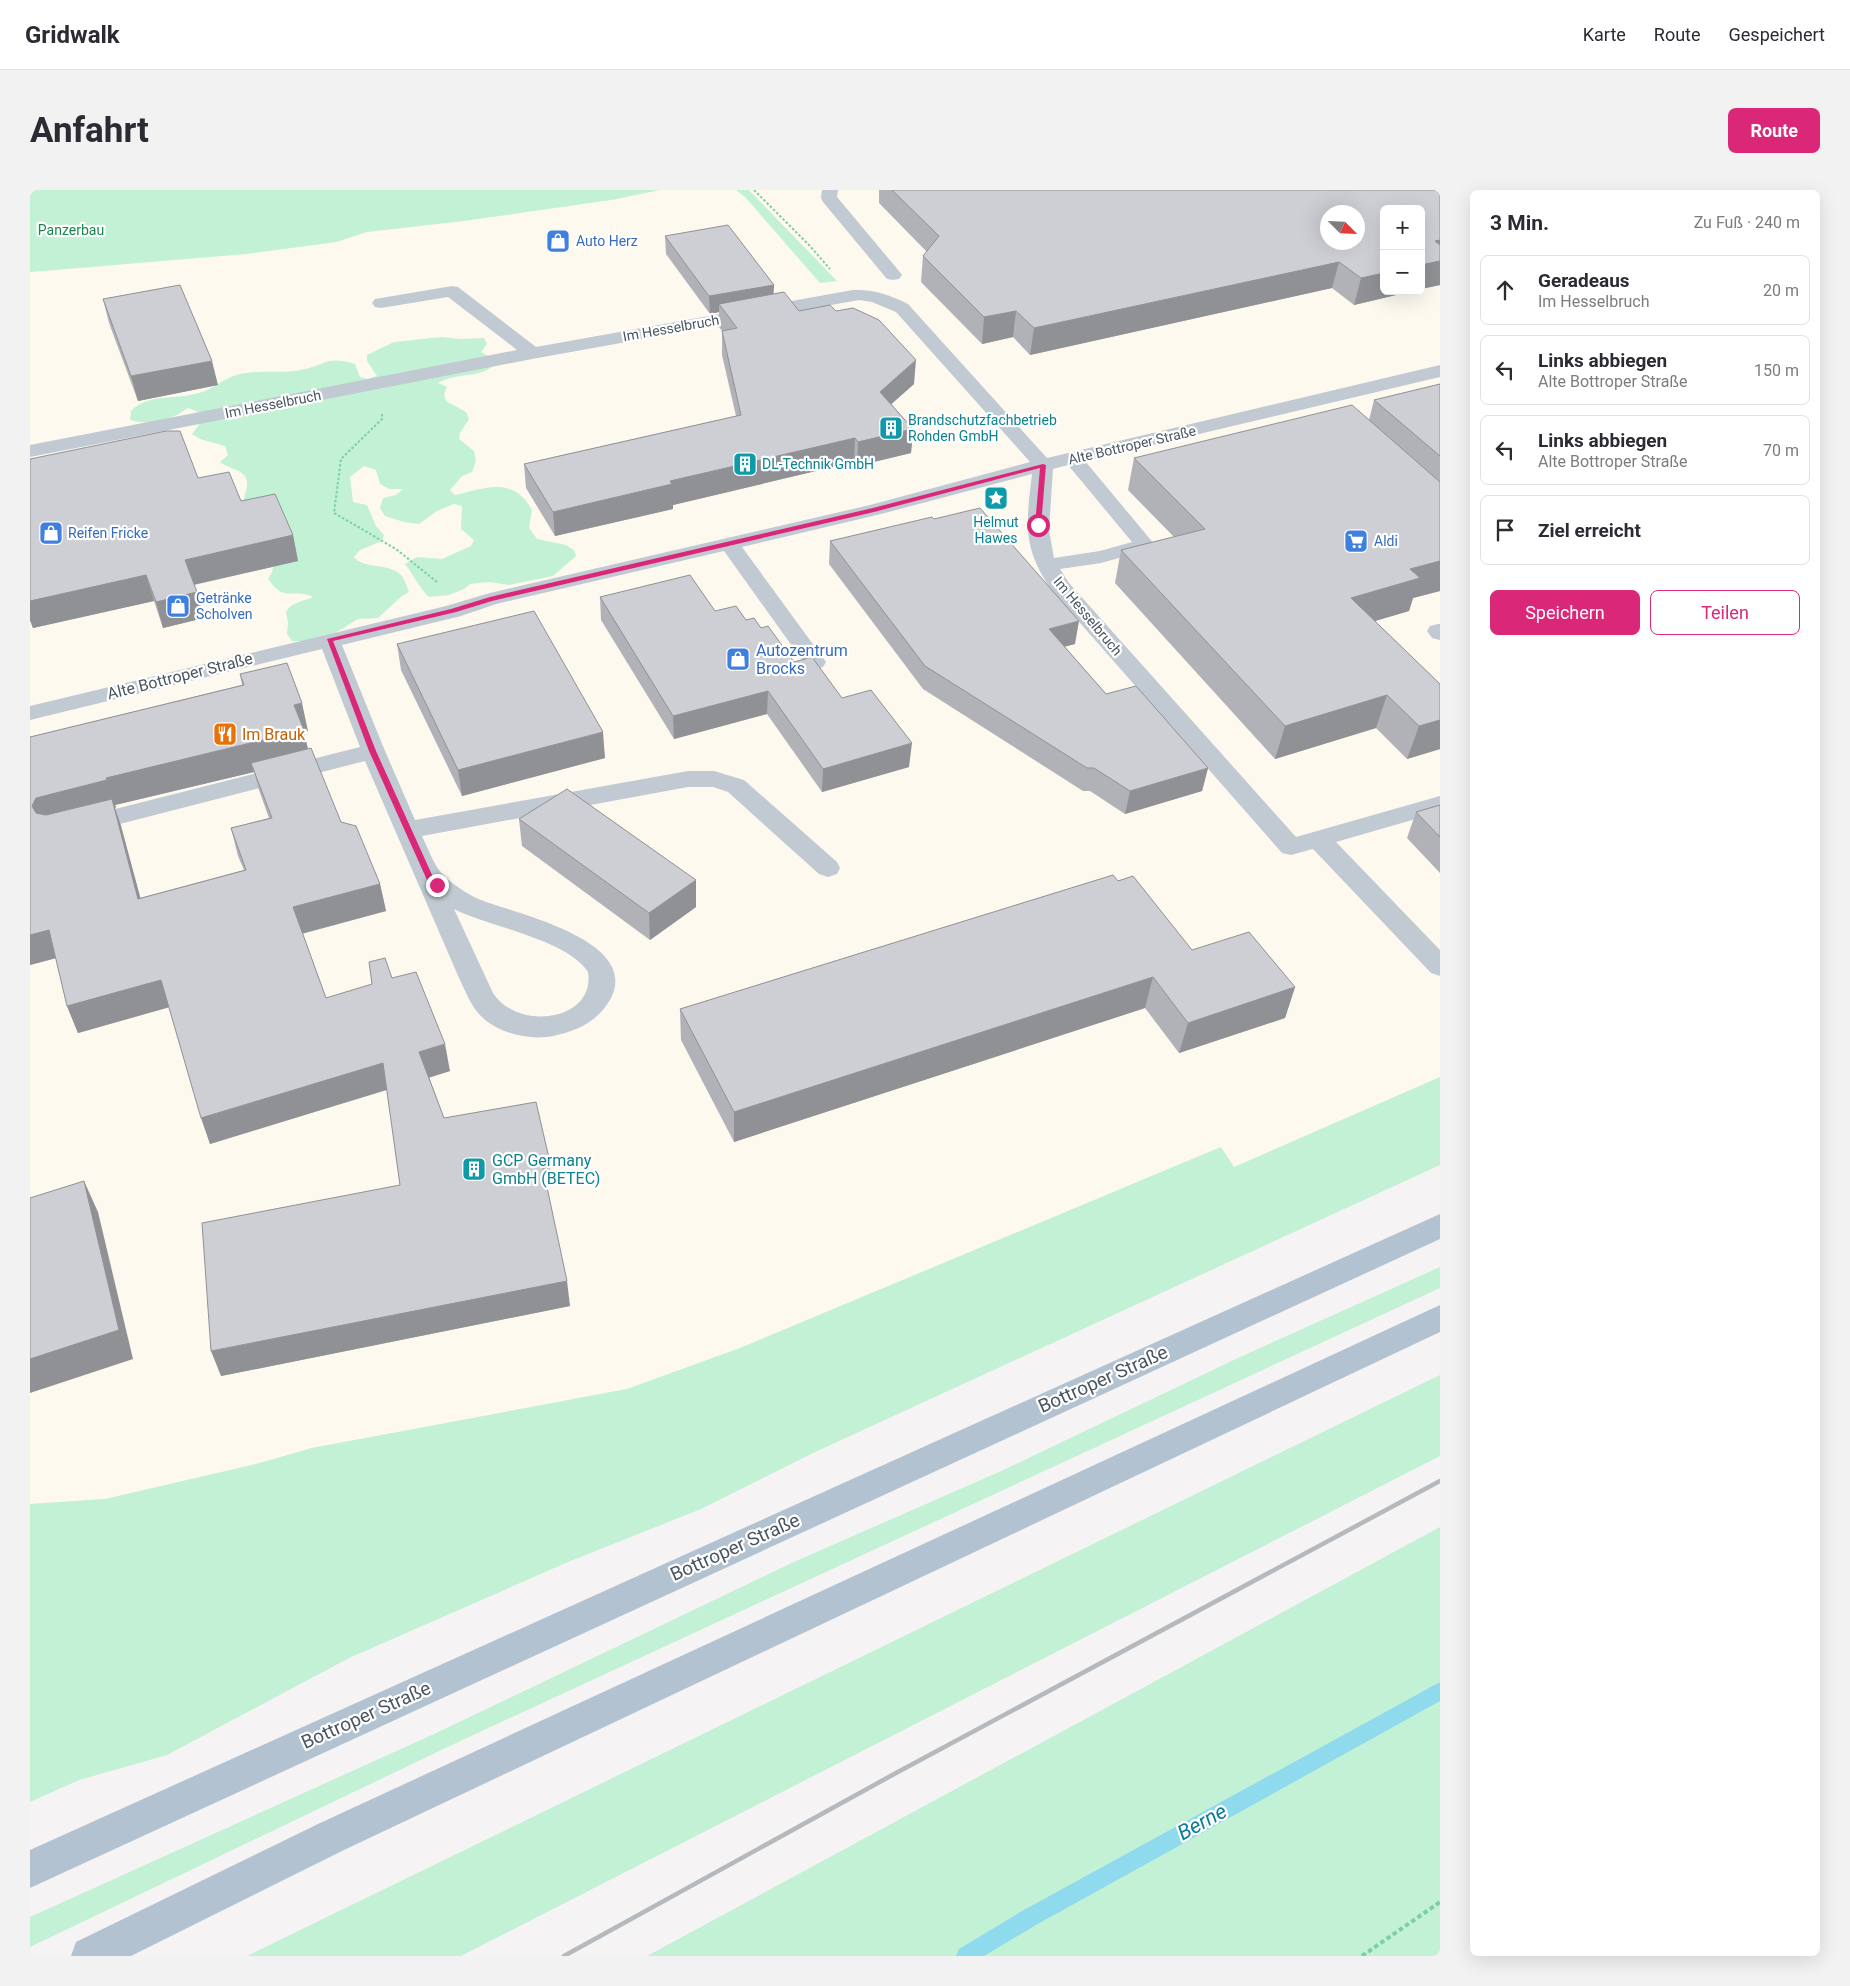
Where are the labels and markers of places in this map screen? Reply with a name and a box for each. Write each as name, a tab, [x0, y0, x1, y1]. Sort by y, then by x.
shop icon: Auto Herz	[545, 228, 571, 254]
place label: Auto Herz	[576, 233, 638, 249]
place label: Brandschutzfachbetrieb Rohden GmbH	[908, 412, 1057, 444]
building icon: Brandschutzfachbetrieb Rohden GmbH	[878, 415, 904, 441]
building icon: DL-Technik GmbH	[732, 451, 758, 477]
place label: DL-Technik GmbH	[762, 456, 874, 472]
place icon: Helmut Hawes	[983, 485, 1009, 511]
place label: Helmut Hawes	[973, 514, 1019, 546]
shop icon: Reifen Fricke	[38, 520, 64, 546]
place label: Reifen Fricke	[68, 525, 148, 541]
supermarket icon: Aldi	[1343, 528, 1369, 554]
place label: Aldi	[1374, 533, 1398, 549]
place label: Getränke Scholven	[196, 590, 253, 622]
shop icon: Getränke Scholven	[165, 593, 191, 619]
place label: Autozentrum Brocks	[756, 641, 848, 678]
shop icon: Autozentrum Brocks	[725, 646, 751, 672]
restaurant icon: Im Brauk	[212, 721, 238, 747]
place label: Im Brauk	[242, 725, 306, 744]
place label: GCP Germany GmbH (BETEC)	[492, 1151, 600, 1188]
building icon: GCP Germany GmbH (BETEC)	[461, 1156, 487, 1182]

